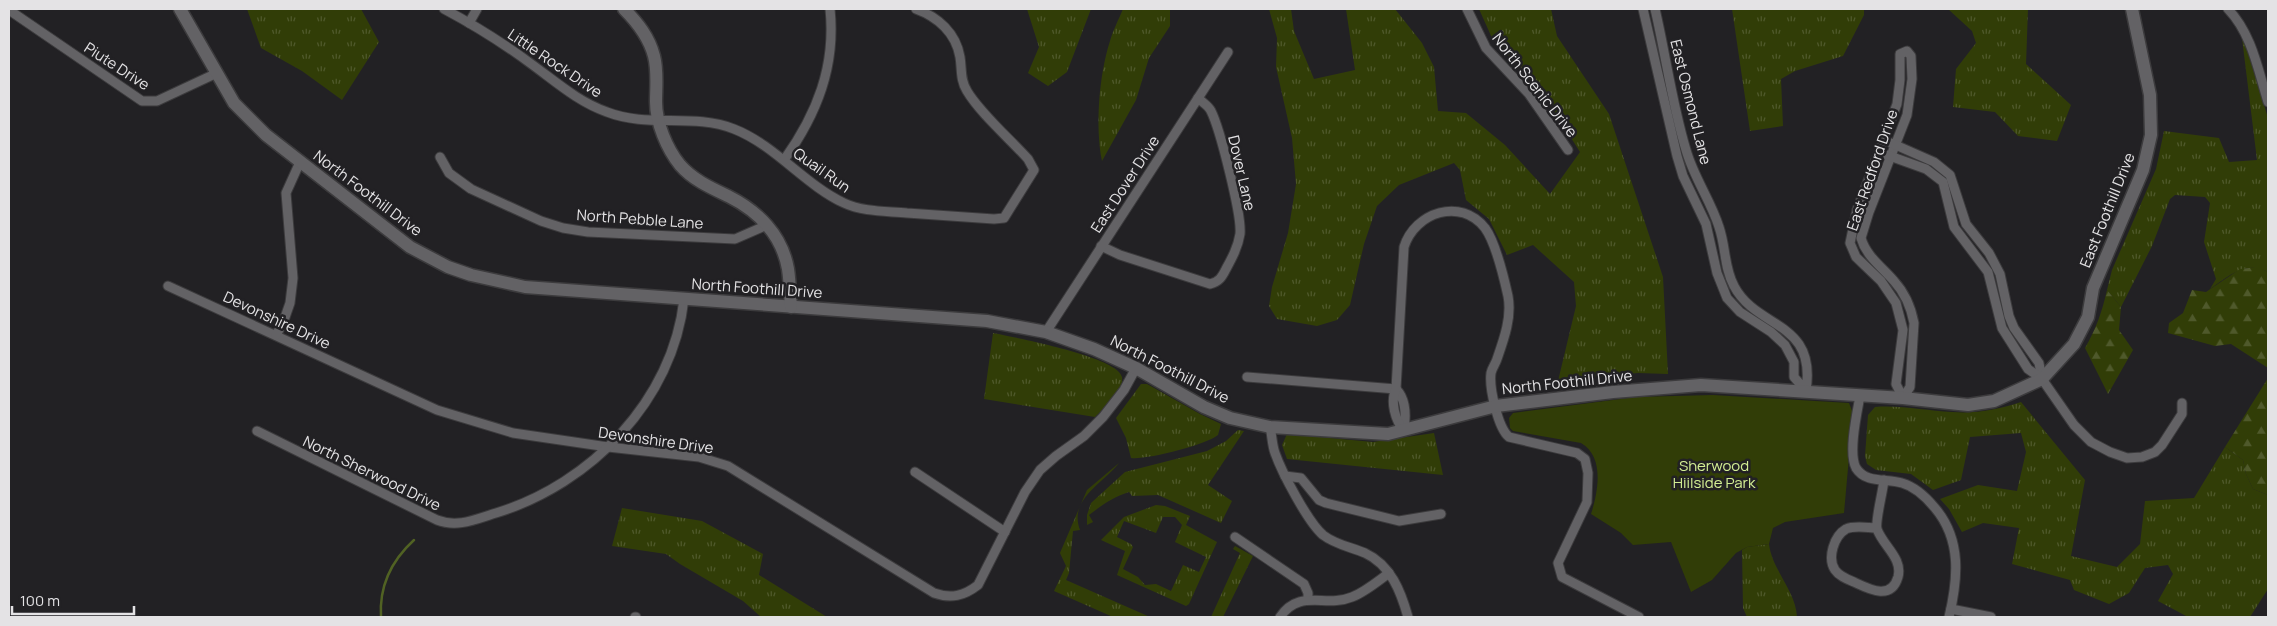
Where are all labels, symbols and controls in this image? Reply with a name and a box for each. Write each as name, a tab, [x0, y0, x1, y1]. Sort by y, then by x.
street label: Little Rock Drive	[504, 24, 607, 103]
street label: North Scenic Drive	[1488, 28, 1583, 142]
street label: Piute Drive	[80, 37, 154, 95]
street label: East Osmond Lane	[1665, 37, 1717, 167]
street label: East Redford Drive	[1841, 106, 1903, 233]
street label: East Dover Drive	[1086, 131, 1164, 237]
street label: Dover Lane	[1223, 133, 1261, 213]
street label: Quail Run	[789, 143, 855, 197]
street label: North Foothill Drive	[309, 145, 427, 241]
street label: East Foothill Drive	[2074, 149, 2140, 271]
street label: North Pebble Lane	[576, 204, 704, 234]
street label: North Foothill Drive	[691, 273, 823, 303]
street label: Devonshire Drive	[220, 286, 334, 354]
street label: North Foothill Drive	[1107, 330, 1233, 408]
street label: North Foothill Drive	[1501, 365, 1633, 399]
street label: Devonshire Drive	[597, 422, 715, 459]
street label: North Sherwood Drive	[300, 431, 445, 516]
park label: Sherwood Hiilside Park	[1673, 455, 1756, 493]
scale bar	[12, 584, 135, 616]
text: 100 m	[20, 590, 60, 611]

